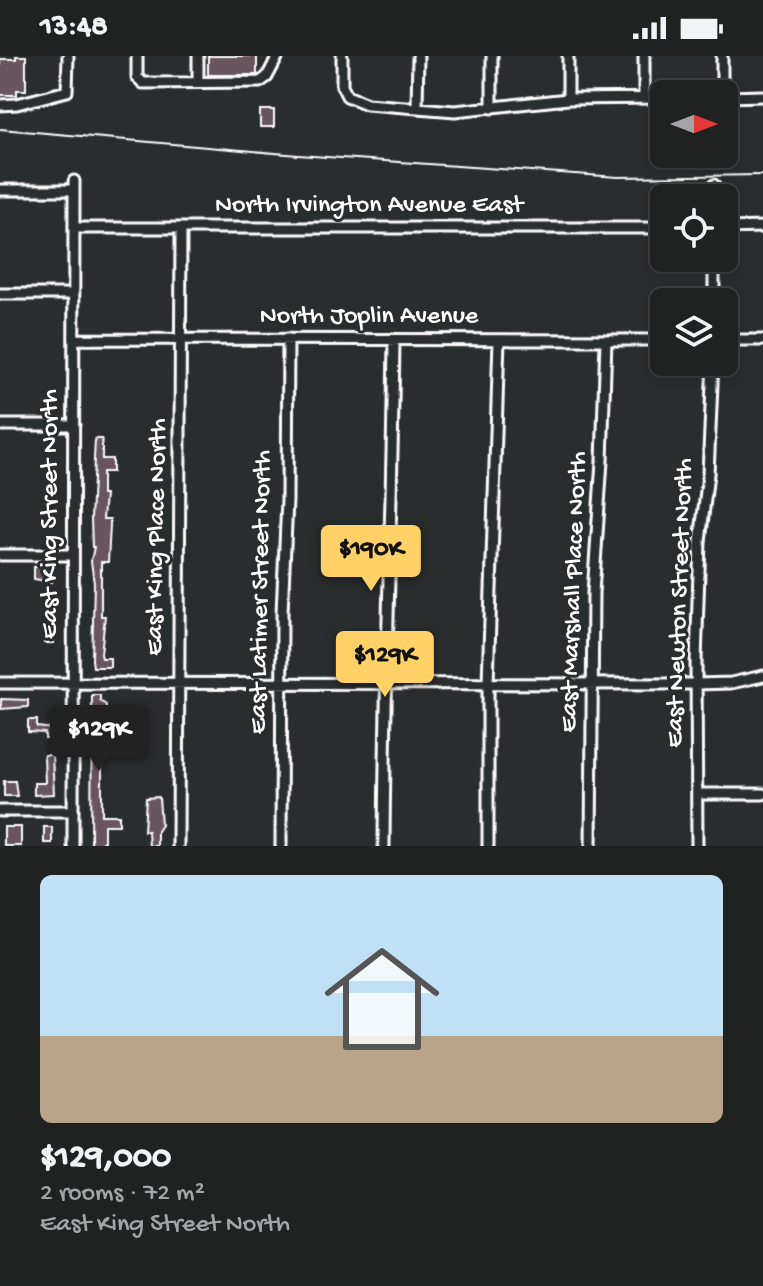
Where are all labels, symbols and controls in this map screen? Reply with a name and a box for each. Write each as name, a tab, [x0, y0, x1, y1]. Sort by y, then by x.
text: 13:48	[40, 11, 108, 46]
north arrow	[650, 80, 738, 168]
map controls	[650, 80, 738, 376]
button: locate	[650, 184, 738, 272]
street label: North Irvington Avenue East	[215, 191, 525, 222]
button: layers	[650, 288, 738, 376]
street label: North Joplin Avenue	[260, 302, 479, 333]
street label: East King Street North	[36, 389, 67, 639]
street label: East King Place North	[140, 418, 176, 656]
street label: East Latimer Street North	[244, 450, 280, 734]
street label: East Marshall Place North	[555, 451, 595, 733]
street label: East Newton Street North	[660, 458, 702, 748]
pin: $190K	[315, 525, 427, 593]
text: $190K	[339, 535, 403, 566]
pin: $129K	[329, 631, 441, 699]
text: $129K	[354, 641, 416, 672]
pin: $129K	[43, 705, 155, 773]
text: $129K	[68, 715, 130, 746]
icon: home	[310, 927, 454, 1071]
text: $129,000	[40, 1139, 171, 1179]
text: 2 rooms · 72 m²	[40, 1179, 205, 1210]
text: East King Street North	[40, 1210, 290, 1241]

